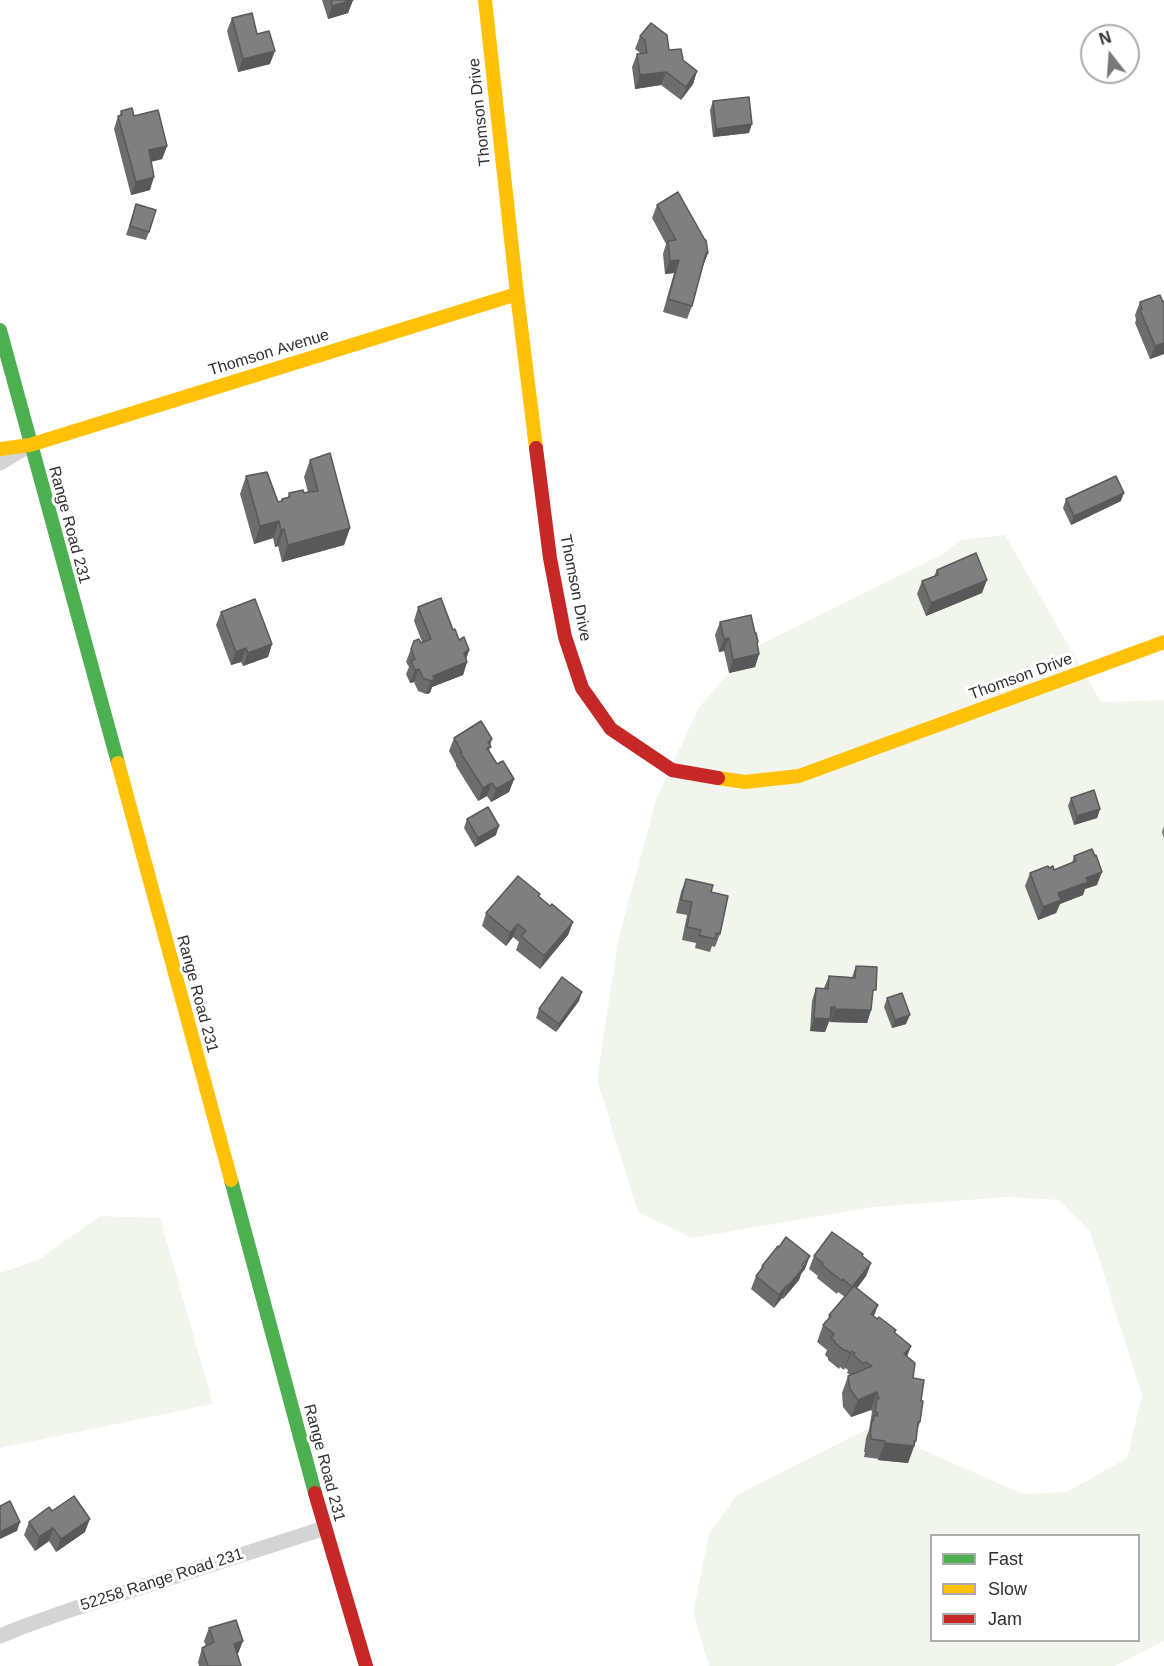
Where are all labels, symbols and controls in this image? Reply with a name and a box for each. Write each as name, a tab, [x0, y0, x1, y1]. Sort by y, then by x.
north arrow	[1080, 24, 1140, 84]
text: N	[1097, 28, 1113, 48]
street label: Thomson Drive	[465, 57, 495, 167]
street label: Thomson Avenue	[206, 326, 332, 380]
street label: Range Road 231	[44, 464, 94, 586]
street label: Thomson Drive	[555, 533, 595, 643]
street label: Thomson Drive	[967, 649, 1075, 705]
street label: Range Road 231	[172, 933, 222, 1055]
street label: Range Road 231	[299, 1402, 349, 1524]
legend	[930, 1534, 1140, 1642]
street label: 52258 Range Road 231	[78, 1545, 246, 1615]
text: Fast	[988, 1549, 1023, 1569]
text: Slow	[988, 1579, 1027, 1599]
text: Jam	[988, 1609, 1022, 1629]

